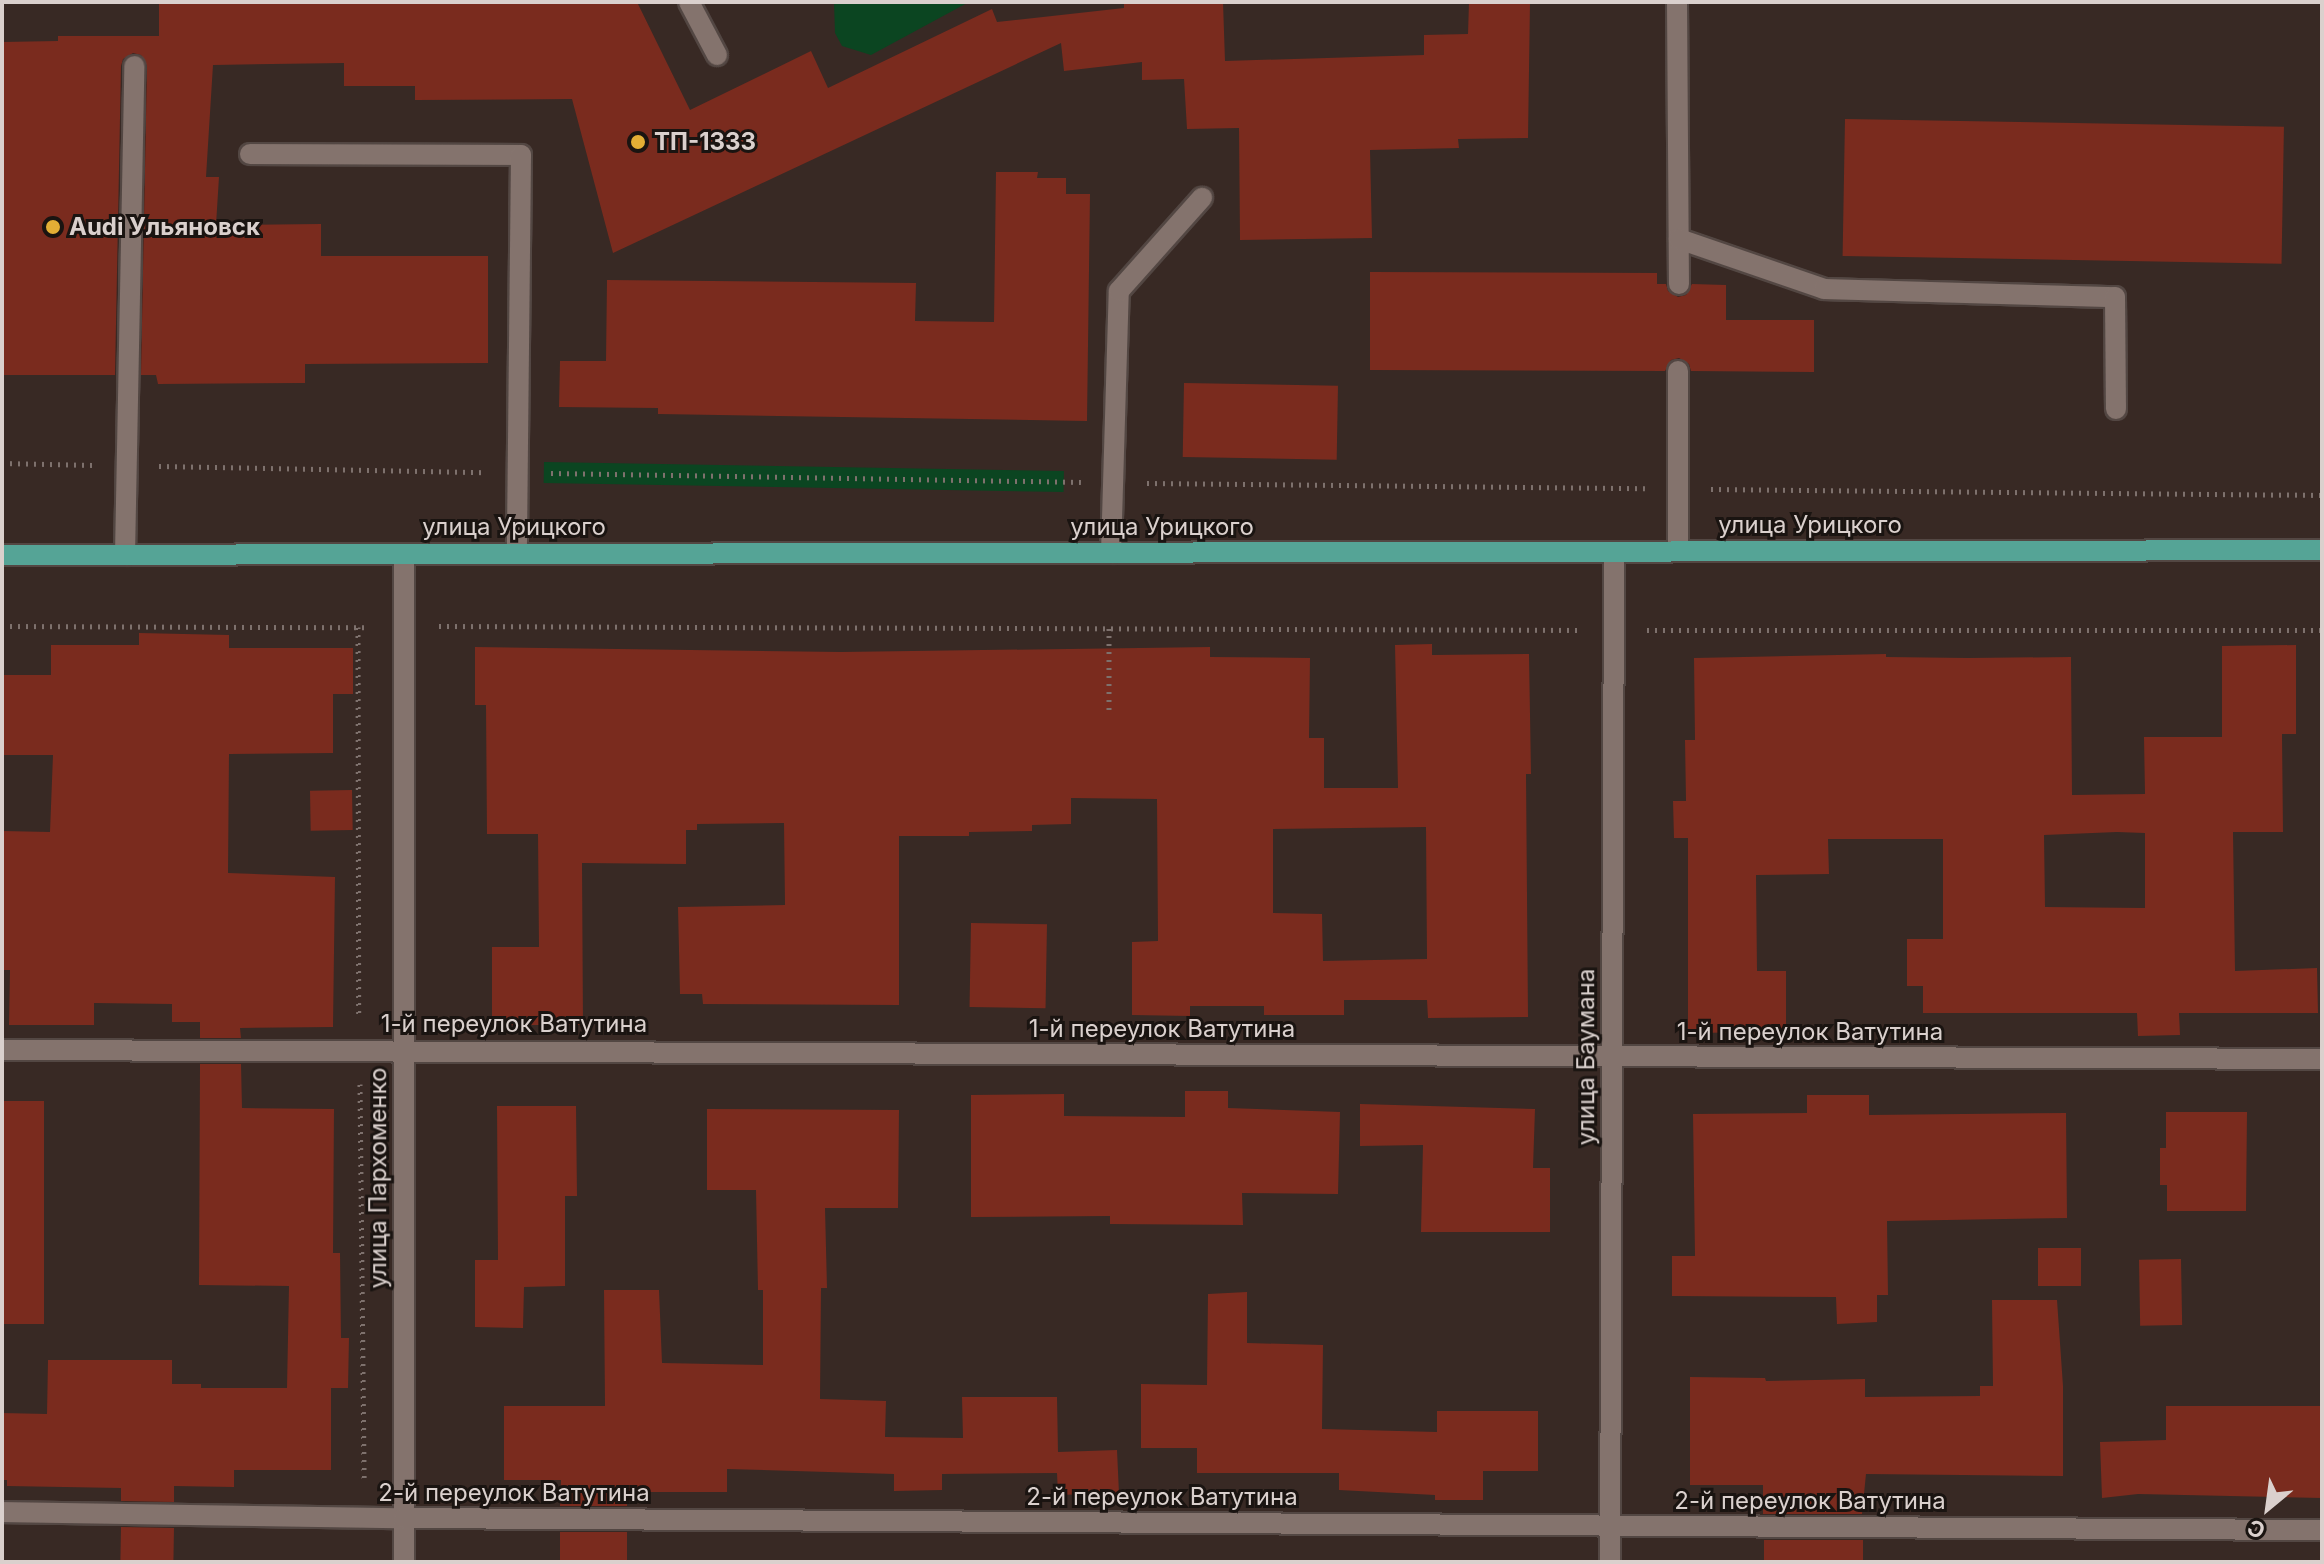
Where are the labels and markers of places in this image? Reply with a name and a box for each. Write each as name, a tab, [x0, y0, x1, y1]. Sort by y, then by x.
place label: ТП-1333	[654, 128, 756, 156]
marker: ТП-1333	[629, 133, 647, 151]
place label: Audi Ульяновск	[69, 213, 260, 241]
marker: Audi Ульяновск	[44, 218, 62, 236]

